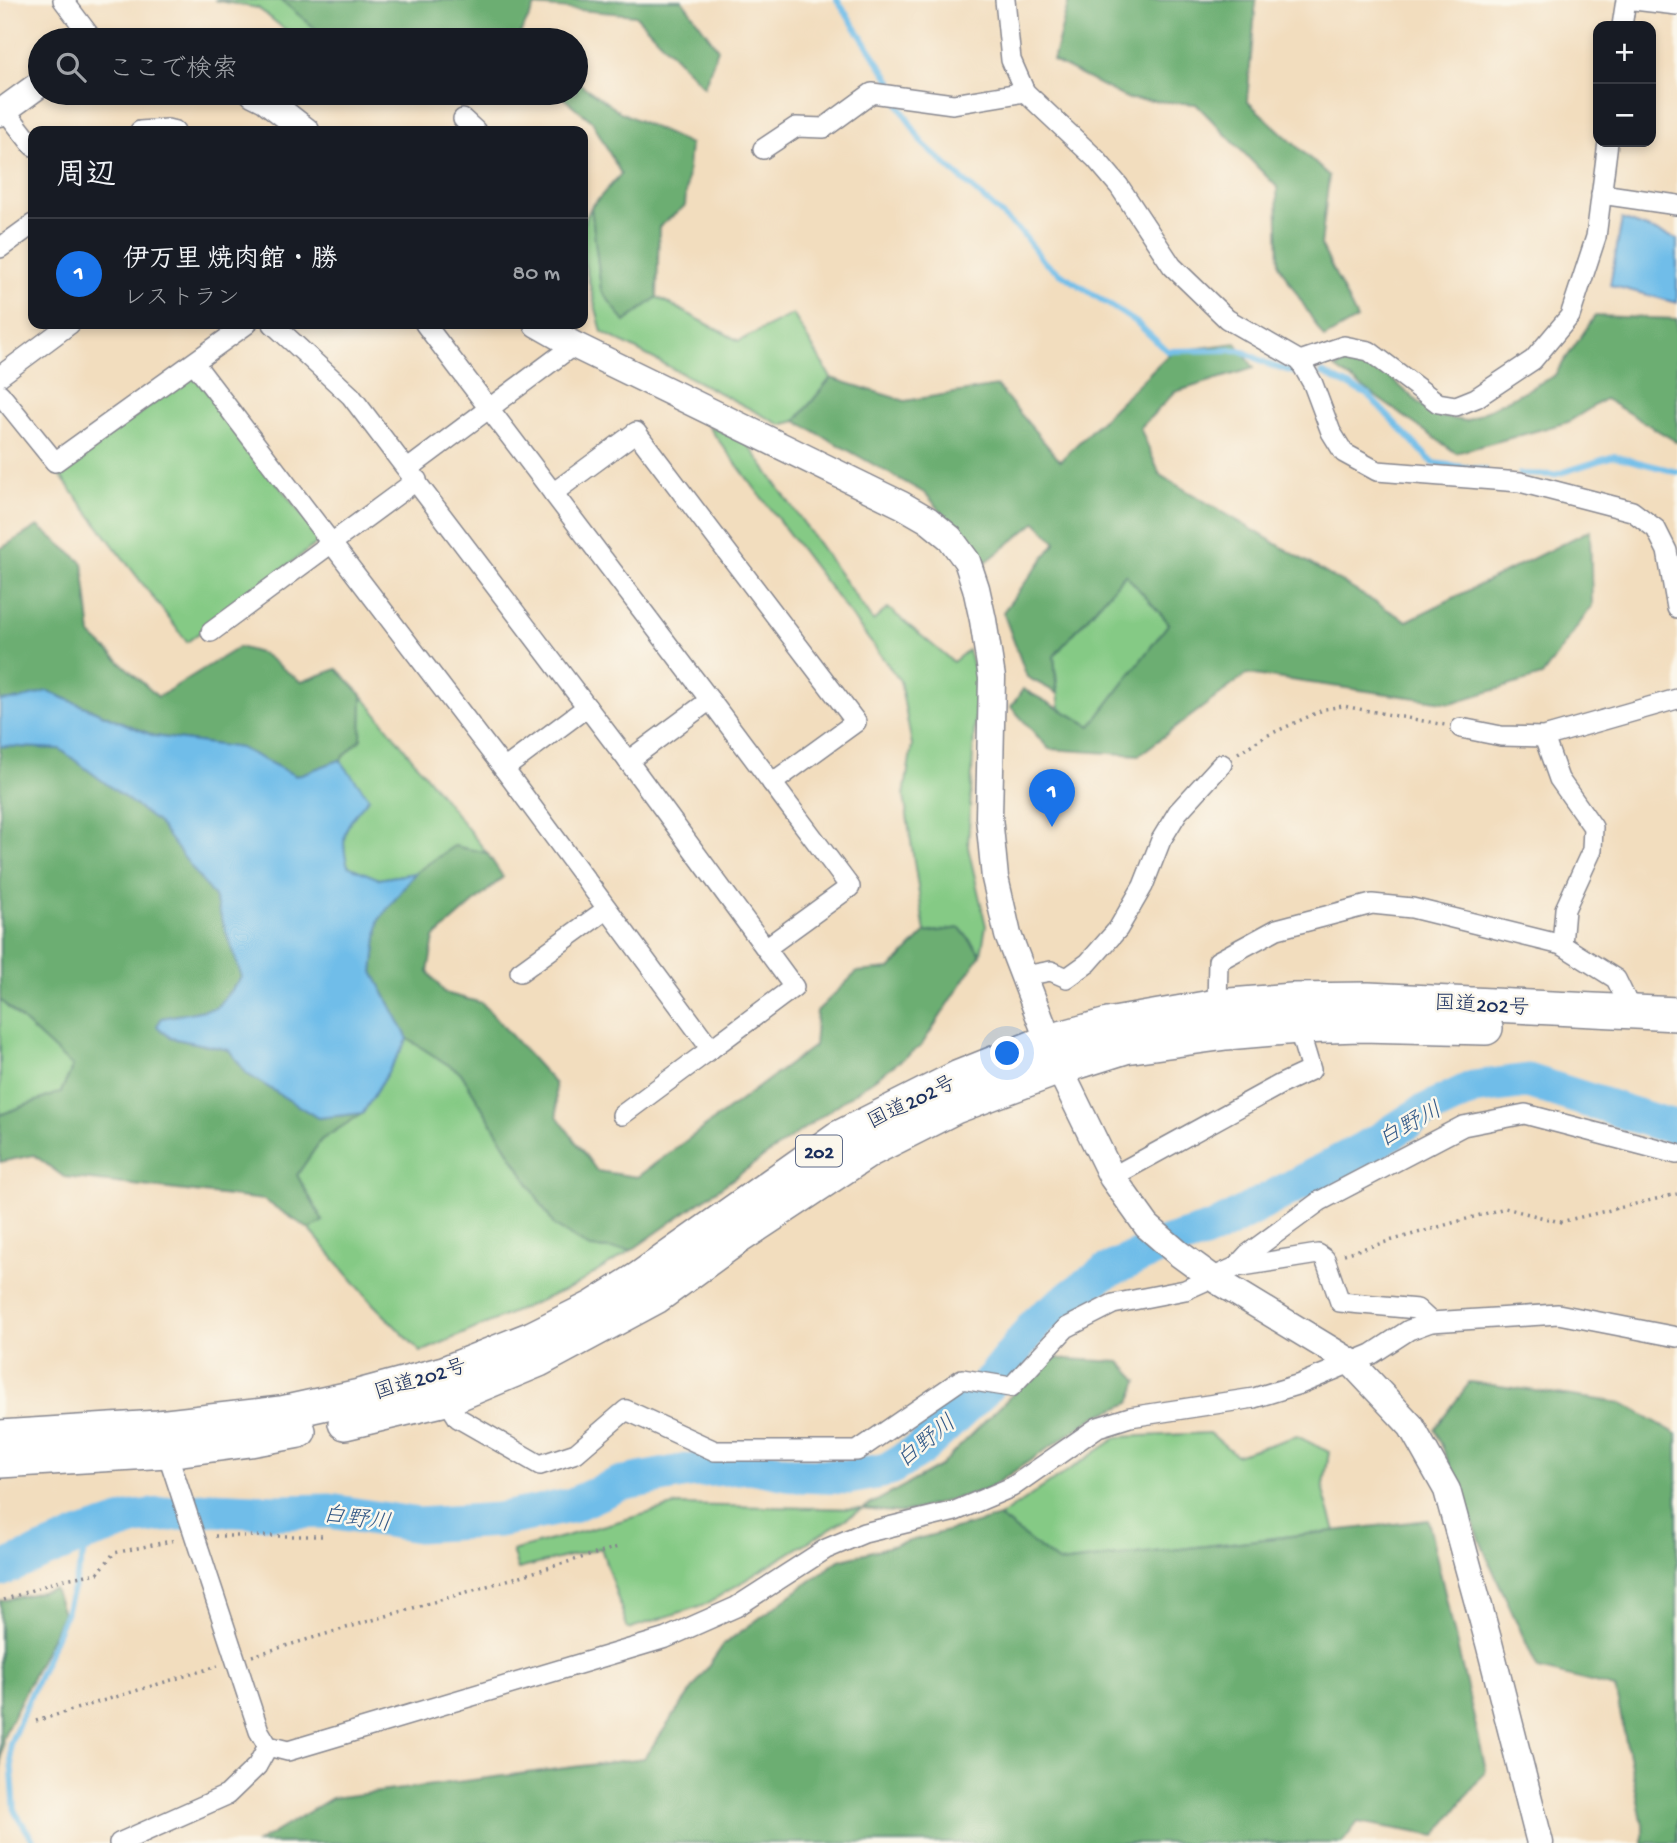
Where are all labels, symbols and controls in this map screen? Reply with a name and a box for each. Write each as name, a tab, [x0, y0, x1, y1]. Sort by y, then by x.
map controls	[1593, 21, 1656, 147]
button: +	[1593, 21, 1656, 84]
search box	[28, 28, 588, 105]
icon: search	[52, 48, 90, 86]
text: ここで検索	[108, 56, 238, 87]
button: −	[1593, 84, 1656, 147]
text: 周辺	[56, 160, 116, 195]
text: 伊万里 焼肉館・勝	[123, 246, 337, 277]
text: 1	[74, 261, 84, 288]
text: 80 m	[513, 261, 560, 288]
text: レストラン	[123, 286, 240, 313]
pin: 1	[1029, 769, 1075, 827]
street label: 国道202号	[1433, 992, 1530, 1022]
your location	[990, 1036, 1024, 1070]
street label: 国道202号	[864, 1071, 961, 1136]
water label: 白野川	[1373, 1097, 1447, 1155]
road number: 202	[796, 1135, 842, 1166]
street label: 国道202号	[371, 1354, 470, 1407]
water label: 白野川	[891, 1410, 963, 1475]
water label: 白野川	[320, 1501, 393, 1539]

